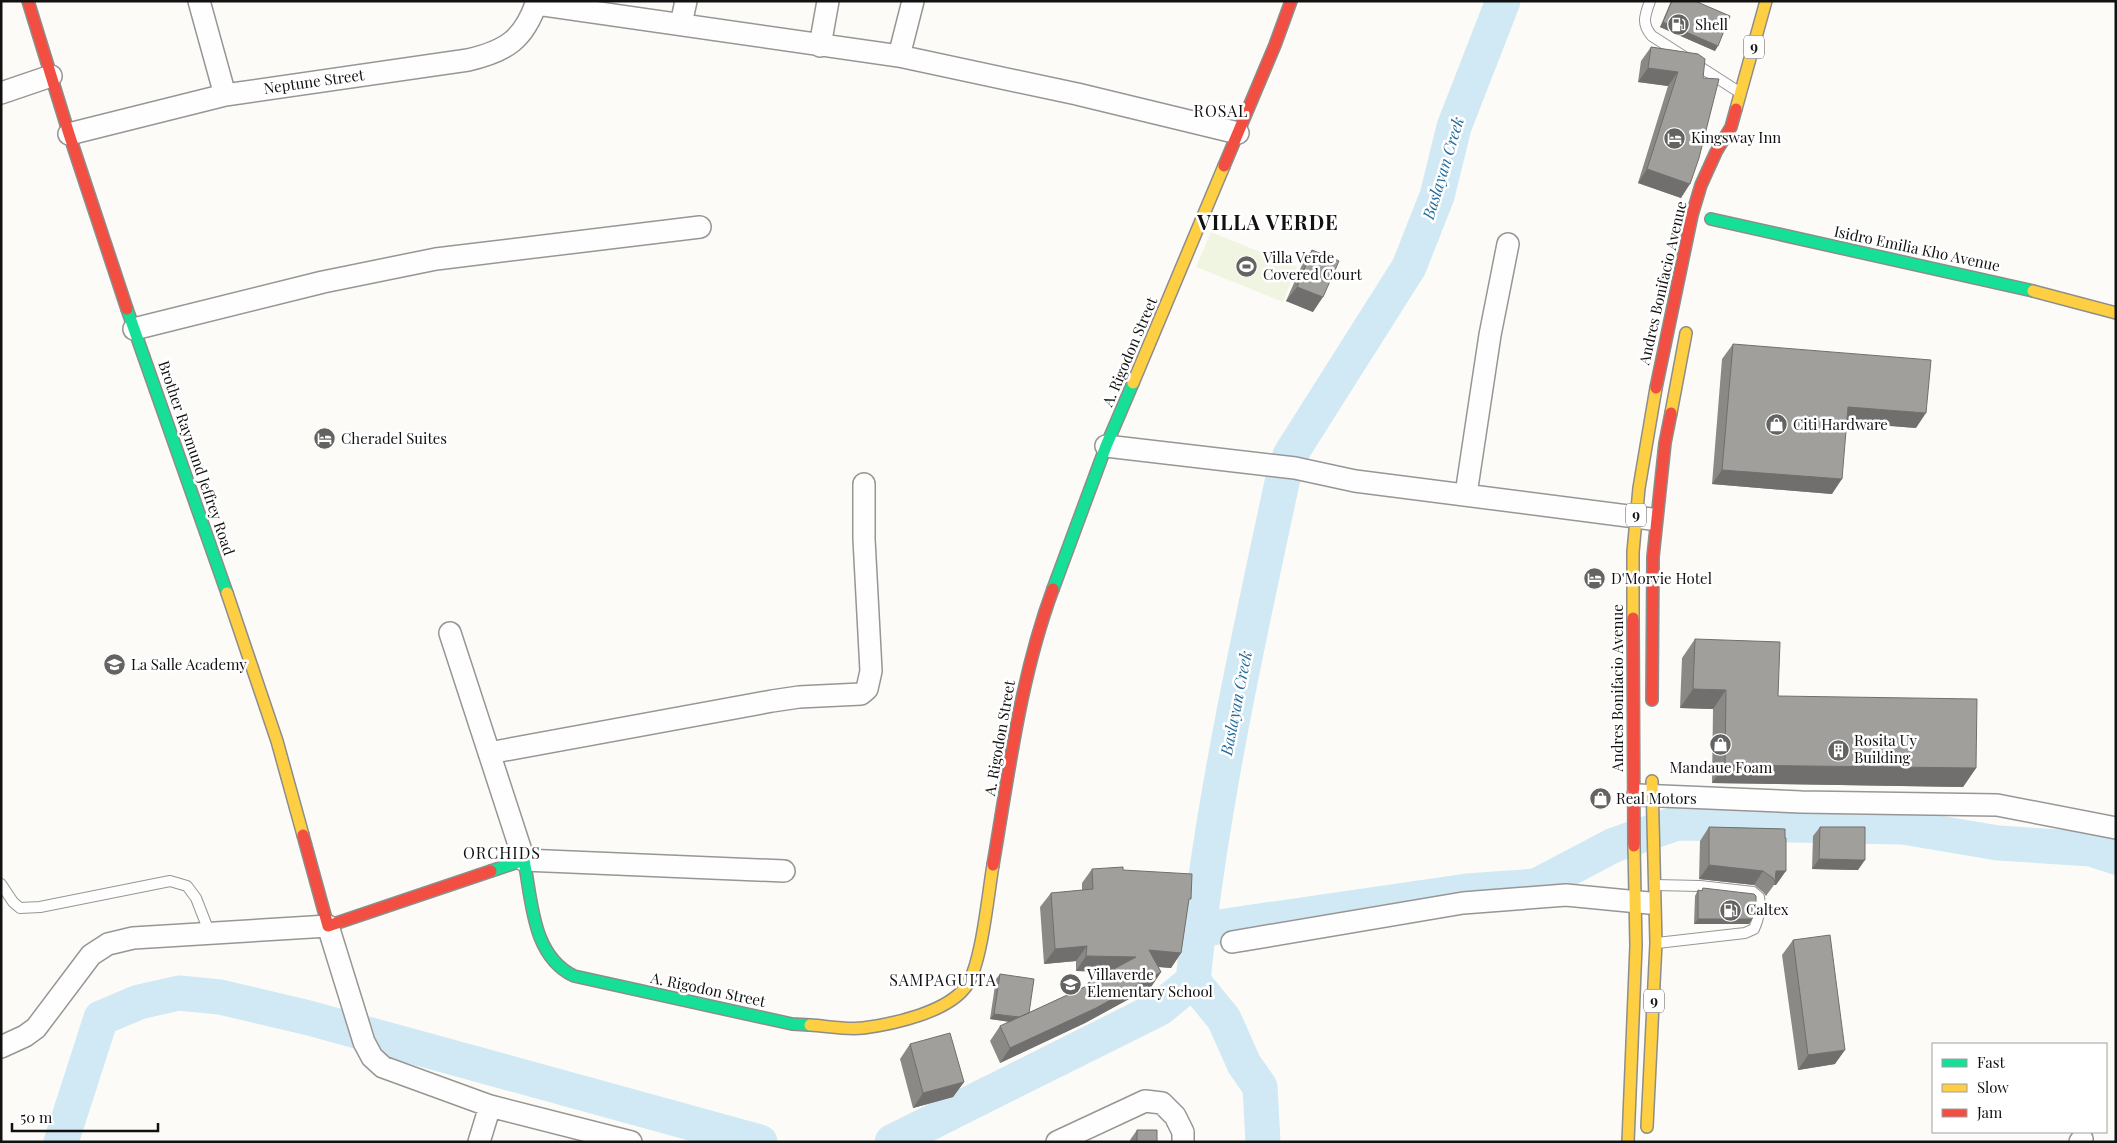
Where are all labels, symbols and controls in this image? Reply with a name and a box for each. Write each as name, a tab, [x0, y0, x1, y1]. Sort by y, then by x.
fuel station icon: Shell	[1667, 13, 1691, 37]
place label: Shell	[1695, 14, 1728, 34]
road number: 9	[1744, 36, 1764, 58]
street label: Neptune Street	[262, 64, 366, 98]
district label: ROSAL	[1194, 100, 1248, 121]
water label: Baslayan Creek	[1417, 114, 1468, 223]
hotel icon: Kingsway Inn	[1663, 126, 1687, 150]
place label: Kingsway Inn	[1691, 127, 1781, 147]
street label: Andres Bonifacio Avenue	[1633, 199, 1691, 368]
district label: VILLA VERDE	[1196, 208, 1339, 235]
street label: Isidro Emilia Kho Avenue	[1832, 221, 2002, 275]
place label: Villa Verde Covered Court	[1262, 247, 1363, 284]
sports icon: Villa Verde Covered Court	[1235, 255, 1259, 279]
street label: A. Rigodon Street	[1097, 293, 1161, 410]
street label: Brother Raymund Jeffrey Road	[154, 358, 240, 558]
shop icon: Citi Hardware	[1765, 413, 1789, 437]
place label: Citi Hardware	[1793, 414, 1888, 434]
hotel icon: Cheradel Suites	[313, 427, 337, 451]
place label: Cheradel Suites	[341, 428, 447, 448]
road number: 9	[1626, 504, 1646, 526]
hotel icon: D'Morvie Hotel	[1583, 567, 1607, 591]
place label: D'Morvie Hotel	[1611, 568, 1712, 588]
street label: Andres Bonifacio Avenue	[1607, 604, 1627, 773]
water label: Baslayan Creek	[1215, 649, 1256, 758]
school or university icon: La Salle Academy	[103, 653, 127, 677]
place label: La Salle Academy	[131, 654, 247, 674]
street label: A. Rigodon Street	[979, 678, 1019, 798]
place label: Rosita Uy Building	[1854, 730, 1917, 767]
shop icon: Mandaue Foam	[1709, 733, 1733, 757]
building icon: Rosita Uy Building	[1826, 738, 1850, 762]
place label: Mandaue Foam	[1670, 757, 1773, 777]
shop icon: Real Motors	[1588, 787, 1612, 811]
place label: Real Motors	[1616, 788, 1697, 808]
district label: ORCHIDS	[463, 842, 541, 863]
fuel station icon: Caltex	[1718, 898, 1742, 922]
place label: Caltex	[1746, 899, 1789, 919]
place label: Villaverde Elementary School	[1086, 964, 1213, 1001]
street label: A. Rigodon Street	[648, 967, 768, 1011]
district label: SAMPAGUITA	[889, 969, 997, 990]
school or university icon: Villaverde Elementary School	[1059, 972, 1083, 996]
road number: 9	[1644, 989, 1664, 1012]
legend	[1932, 1043, 2107, 1133]
text: Fast	[1977, 1052, 2006, 1072]
text: Slow	[1977, 1077, 2009, 1097]
scale bar	[12, 1100, 159, 1132]
text: Jam	[1976, 1102, 2003, 1122]
text: 50 m	[20, 1107, 53, 1127]

